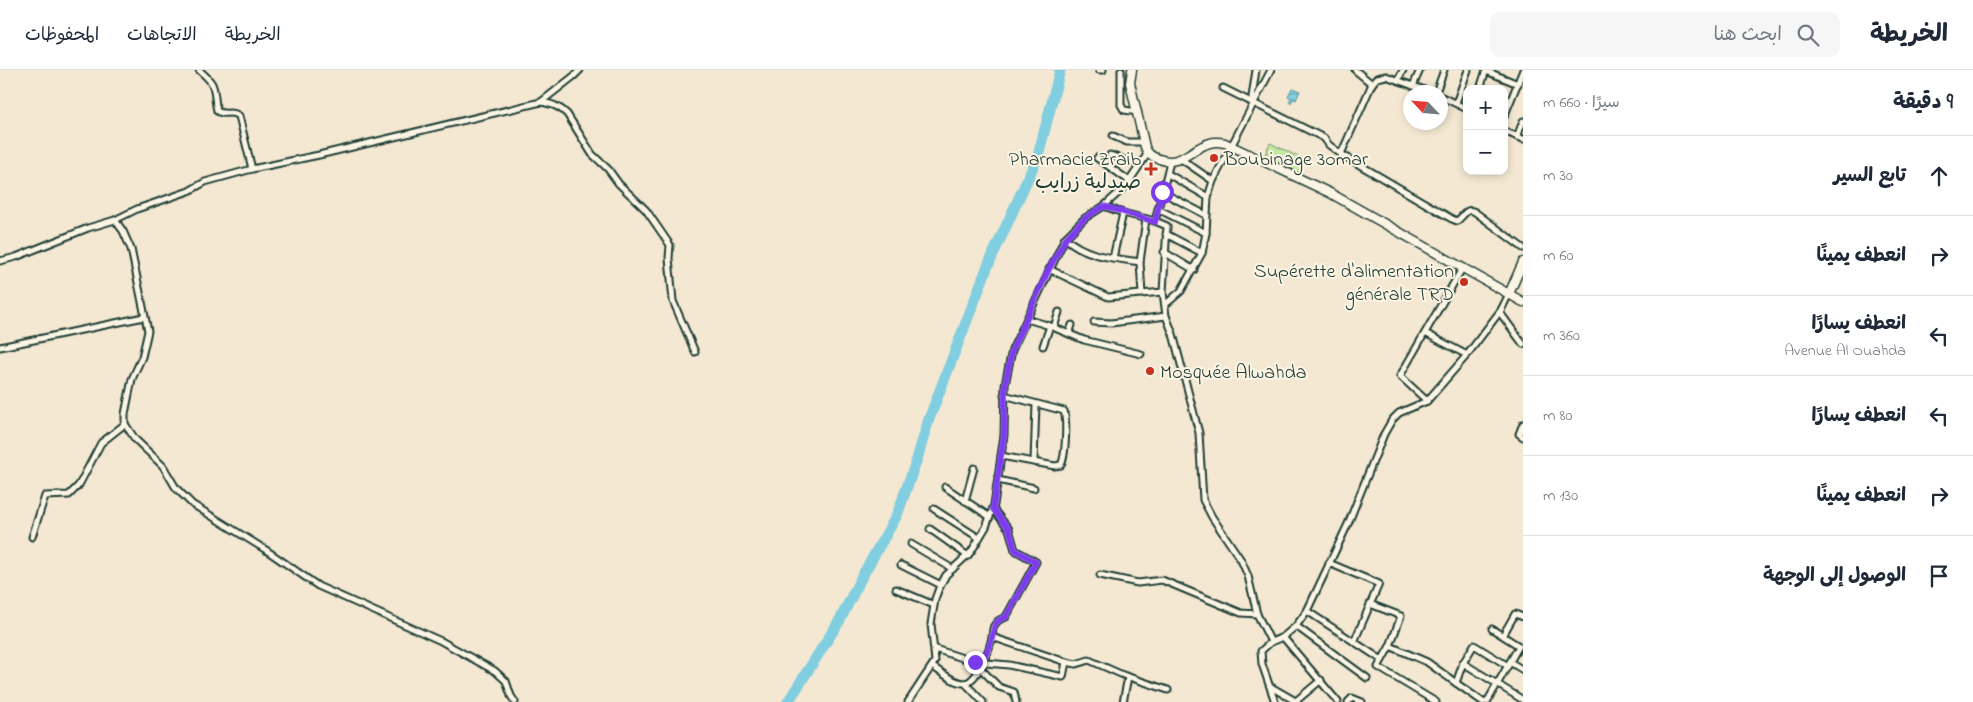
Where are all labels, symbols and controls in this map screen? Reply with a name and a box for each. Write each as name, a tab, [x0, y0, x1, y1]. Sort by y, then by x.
search box	[1490, 12, 1840, 57]
text: الخريطة	[1870, 18, 1948, 53]
icon: search	[1794, 21, 1822, 49]
text: ابحث هنا	[1714, 22, 1782, 49]
text: المحفوظات	[25, 23, 99, 49]
text: الاتجاهات	[127, 23, 197, 49]
text: الخريطة	[225, 23, 281, 49]
north arrow	[1403, 85, 1448, 130]
map controls	[1463, 85, 1508, 175]
button: +	[1463, 85, 1508, 130]
text: 9 دقيقة	[1893, 88, 1953, 118]
text: سيرًا · 660 m	[1543, 91, 1620, 115]
button: −	[1463, 130, 1508, 175]
place label: Pharmacie Zraib صيدلية زرايب	[1009, 146, 1141, 198]
place label: Boubinage 3omar	[1223, 146, 1369, 176]
marker: Boubinage 3omar	[1208, 152, 1220, 164]
icon: ahead	[1925, 162, 1953, 190]
marker: Pharmacie Zraib صيدلية زرايب	[1145, 163, 1157, 175]
text: تابع السير	[1834, 163, 1906, 190]
text: 30 m	[1543, 164, 1573, 188]
route start	[1151, 181, 1174, 204]
icon: right	[1925, 242, 1953, 270]
text: انعطف يمينًا	[1816, 243, 1906, 270]
text: 60 m	[1543, 244, 1573, 268]
place label: Supérette d'alimentation générale TRD	[1254, 258, 1454, 311]
marker: Supérette d'alimentation générale TRD	[1458, 276, 1470, 288]
text: انعطف يسارًا	[1811, 311, 1906, 338]
icon: left	[1925, 322, 1953, 350]
text: 360 m	[1543, 324, 1580, 348]
text: Avenue Al Ouahda	[1784, 339, 1906, 363]
place label: Mosquée Alwahda	[1160, 359, 1306, 388]
marker: Mosquée Alwahda	[1144, 365, 1156, 377]
icon: left	[1925, 402, 1953, 430]
text: انعطف يسارًا	[1811, 403, 1906, 430]
text: 80 m	[1543, 404, 1572, 428]
icon: right	[1925, 482, 1953, 510]
text: انعطف يمينًا	[1816, 483, 1906, 510]
text: 130 m	[1543, 484, 1578, 508]
icon: arrive	[1925, 562, 1953, 590]
text: الوصول إلى الوجهة	[1763, 563, 1906, 590]
route end	[964, 651, 987, 674]

